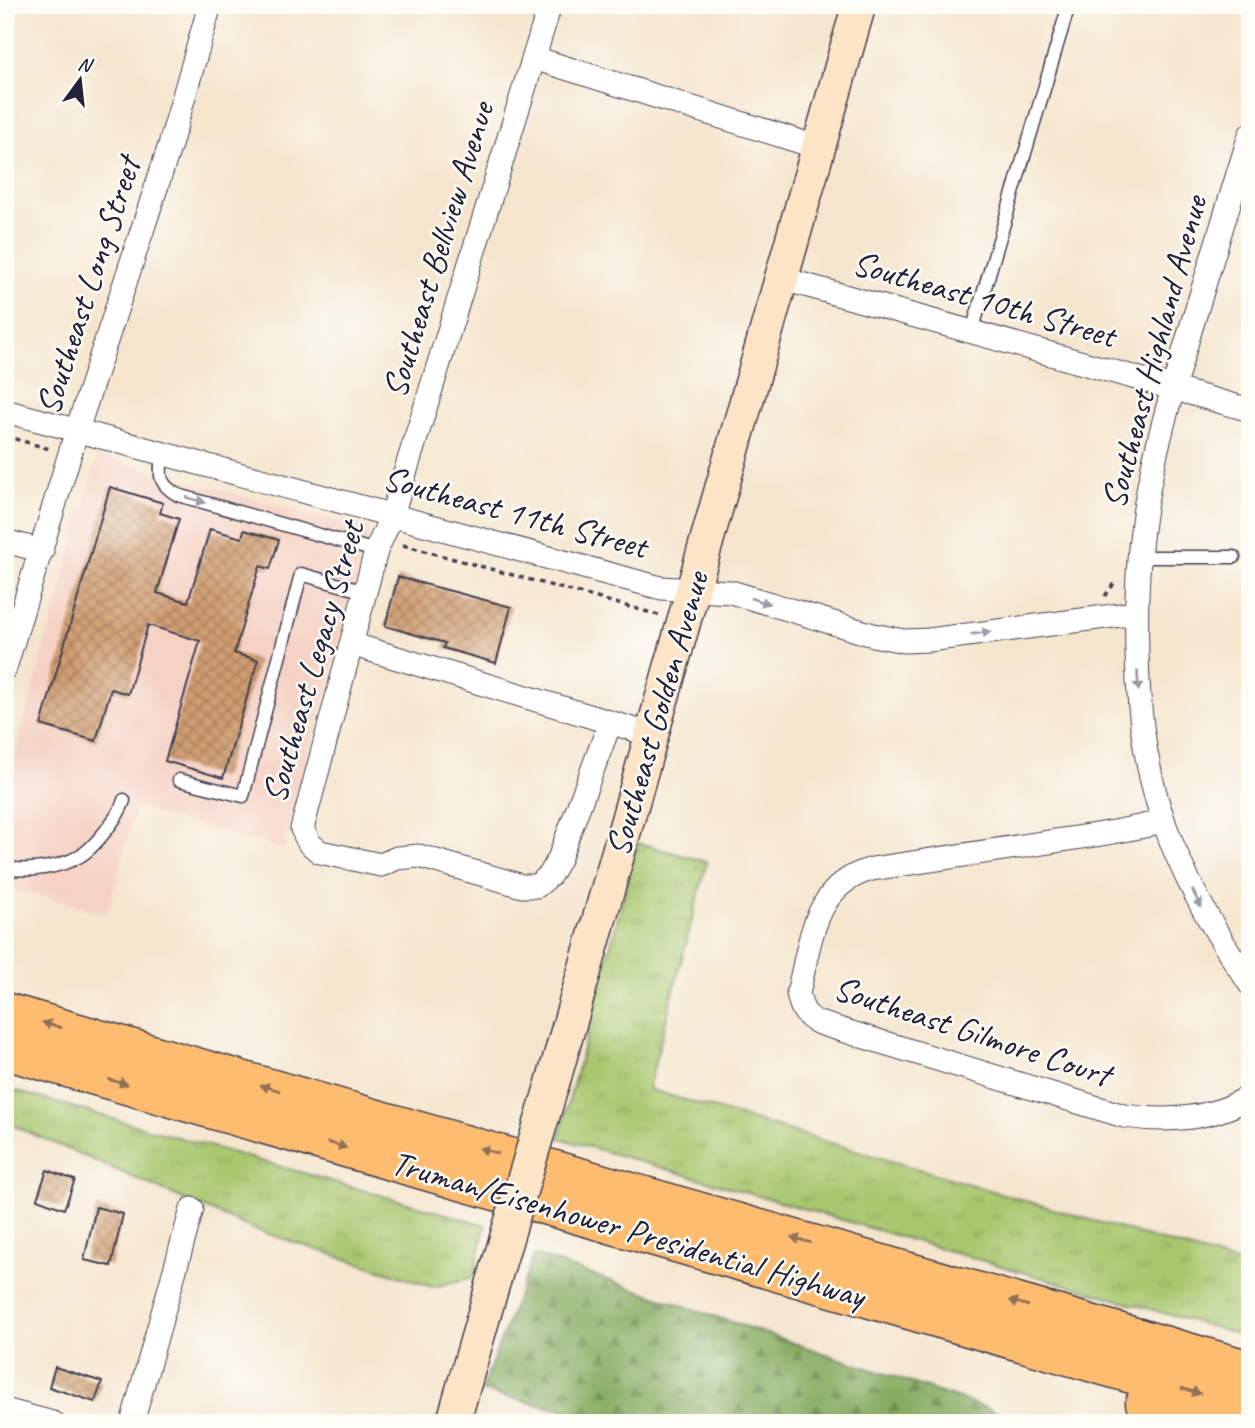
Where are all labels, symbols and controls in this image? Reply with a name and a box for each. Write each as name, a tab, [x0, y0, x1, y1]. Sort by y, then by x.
north arrow	[46, 46, 116, 116]
text: N	[75, 51, 96, 78]
street label: Southeast Bellview Avenue	[372, 95, 505, 403]
street label: Southeast Long Street	[25, 148, 152, 420]
street label: Southeast Highland Avenue	[1091, 188, 1218, 513]
street label: Southeast 10th Street	[848, 240, 1124, 359]
street label: Southeast 11th Street	[378, 455, 655, 570]
one-way arrow	[185, 495, 207, 506]
street label: Southeast Legacy Street	[251, 513, 376, 808]
street label: Southeast Golden Avenue	[595, 564, 720, 861]
one-way arrow	[749, 596, 770, 606]
one-way arrow	[970, 628, 992, 639]
one-way arrow	[1133, 670, 1144, 692]
one-way arrow	[1191, 889, 1203, 909]
street label: Southeast Gilmore Court	[828, 965, 1120, 1098]
one-way arrow	[40, 1019, 62, 1030]
one-way arrow	[108, 1078, 129, 1088]
one-way arrow	[260, 1082, 281, 1092]
street label: Truman/Eisenhower Presidential Highway	[386, 1140, 873, 1319]
one-way arrow	[326, 1141, 347, 1151]
one-way arrow	[478, 1145, 499, 1155]
one-way arrow	[790, 1235, 811, 1245]
one-way arrow	[1009, 1298, 1030, 1308]
one-way arrow	[1180, 1387, 1201, 1397]

